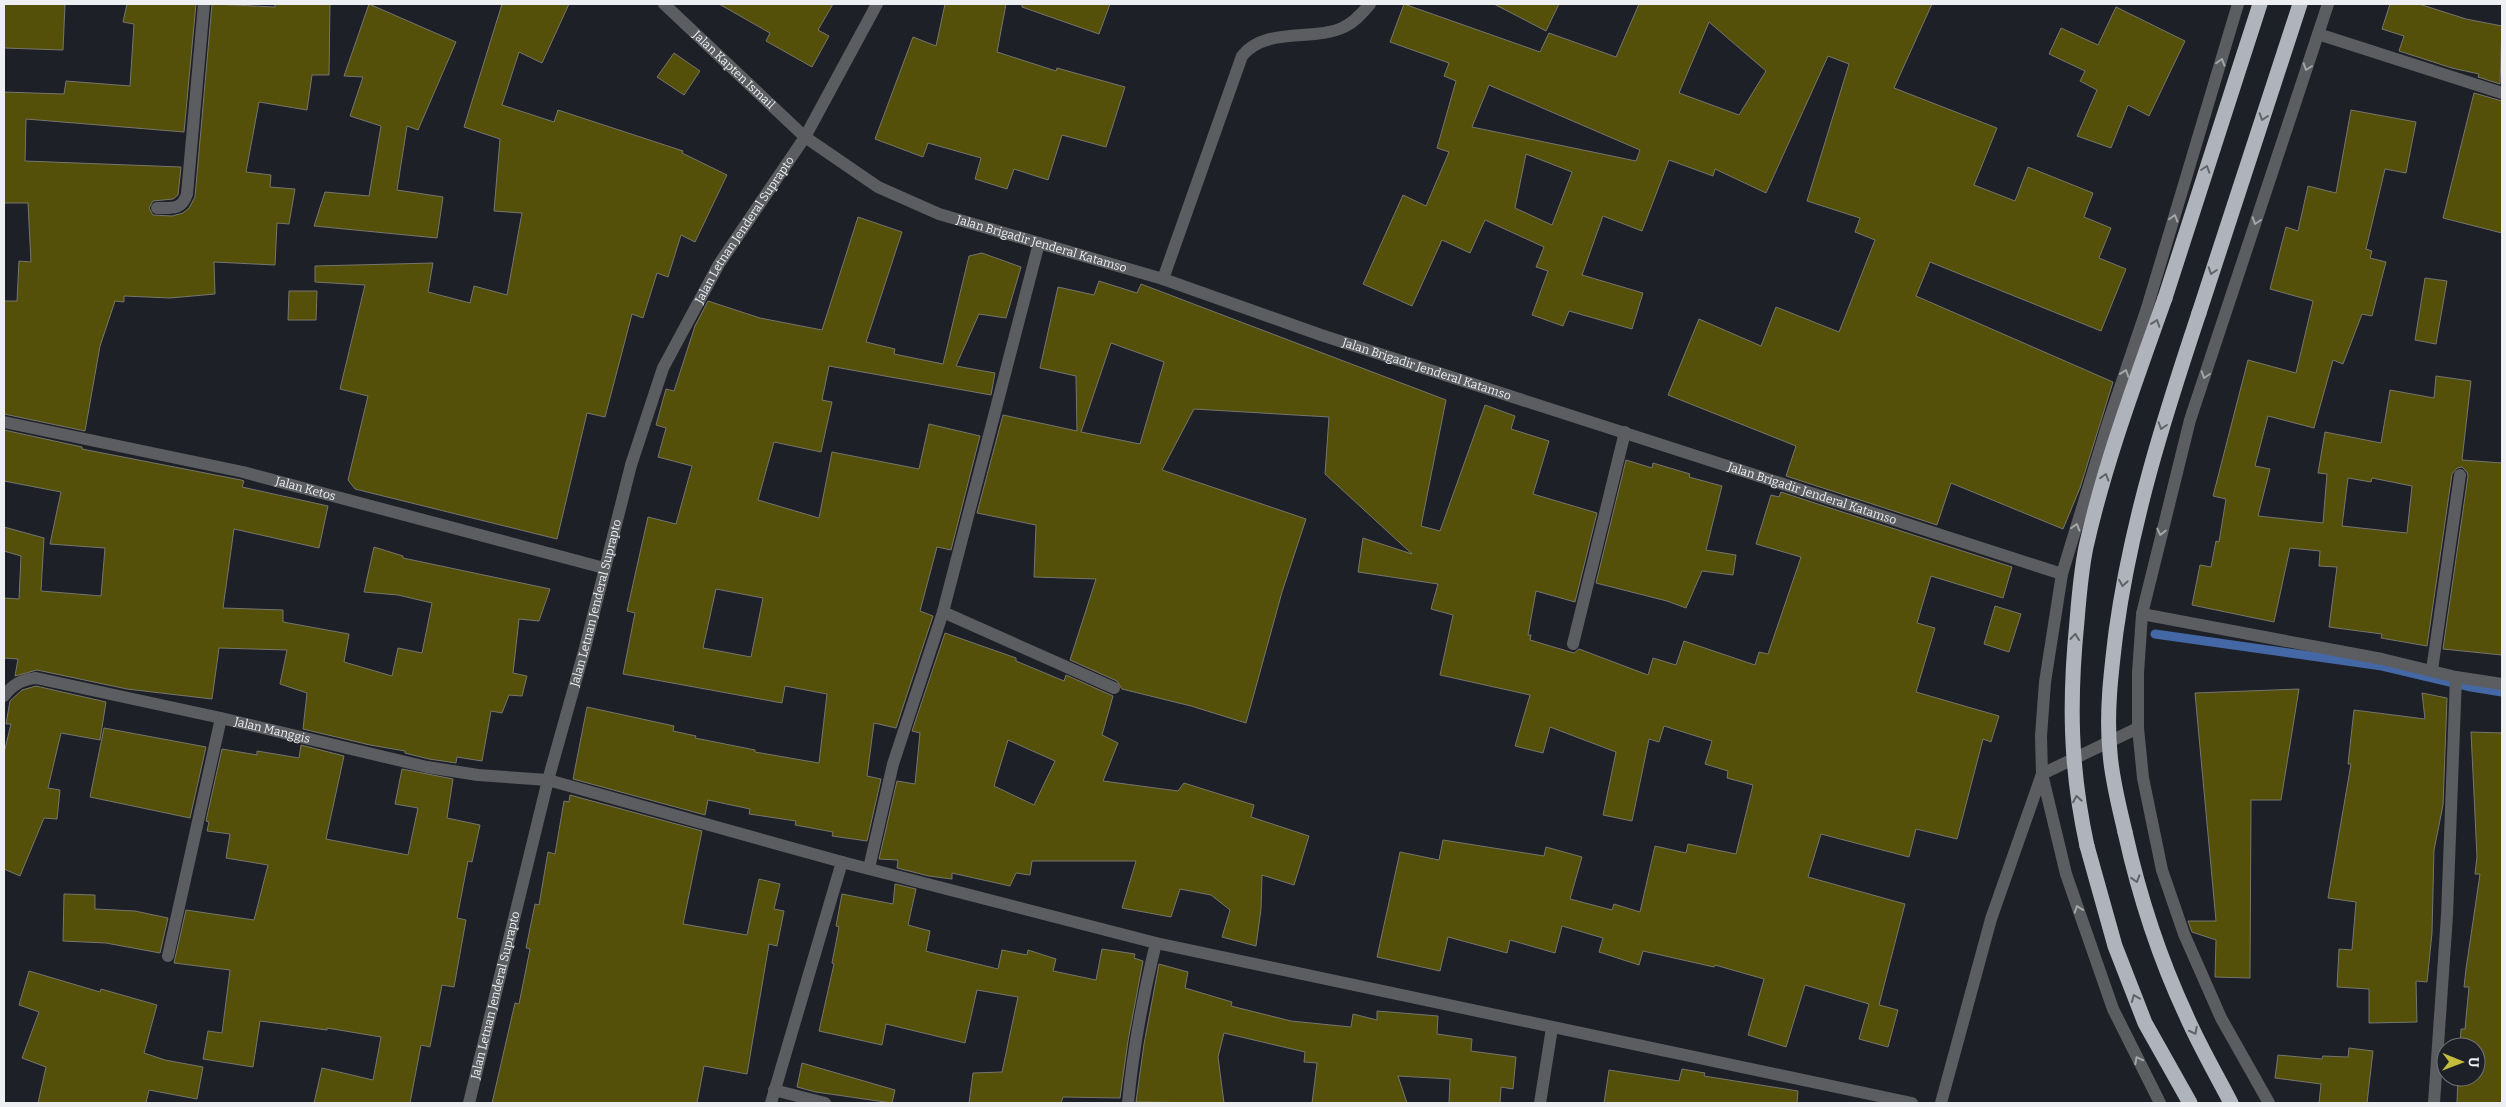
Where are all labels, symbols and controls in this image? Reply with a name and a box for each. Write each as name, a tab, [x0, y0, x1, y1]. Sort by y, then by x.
street label: Jalan Kapten Ismail	[689, 27, 778, 112]
one-way arrow	[2216, 58, 2226, 67]
one-way arrow	[2303, 62, 2313, 71]
one-way arrow	[2258, 112, 2268, 120]
street label: Jalan Letnan Jenderal Suprapto	[692, 154, 797, 307]
one-way arrow	[2201, 165, 2211, 173]
street label: Jalan Brigadir Jenderal Katamso	[954, 212, 1129, 275]
one-way arrow	[2169, 214, 2179, 222]
one-way arrow	[2252, 216, 2262, 225]
one-way arrow	[2208, 266, 2218, 275]
one-way arrow	[2150, 319, 2160, 328]
street label: Jalan Brigadir Jenderal Katamso	[1340, 335, 1513, 403]
one-way arrow	[2119, 369, 2129, 377]
one-way arrow	[2201, 371, 2211, 379]
one-way arrow	[2157, 421, 2167, 429]
street label: Jalan Brigadir Jenderal Katamso	[1725, 459, 1898, 527]
street label: Jalan Ketos	[273, 474, 337, 503]
one-way arrow	[2099, 474, 2109, 482]
street label: Jalan Letnan Jenderal Suprapto	[567, 518, 624, 689]
one-way arrow	[2070, 524, 2080, 532]
one-way arrow	[2156, 527, 2167, 536]
one-way arrow	[2118, 580, 2129, 588]
one-way arrow	[2069, 632, 2080, 640]
street label: Jalan Manggis	[232, 714, 312, 746]
one-way arrow	[2072, 794, 2083, 802]
one-way arrow	[2130, 875, 2140, 883]
one-way arrow	[2074, 905, 2084, 914]
street label: Jalan Letnan Jenderal Suprapto	[468, 910, 523, 1081]
one-way arrow	[2131, 994, 2142, 1003]
one-way arrow	[2188, 1026, 2198, 1035]
north arrow	[2436, 1037, 2486, 1087]
one-way arrow	[2134, 1056, 2144, 1065]
text: U	[2465, 1057, 2482, 1068]

